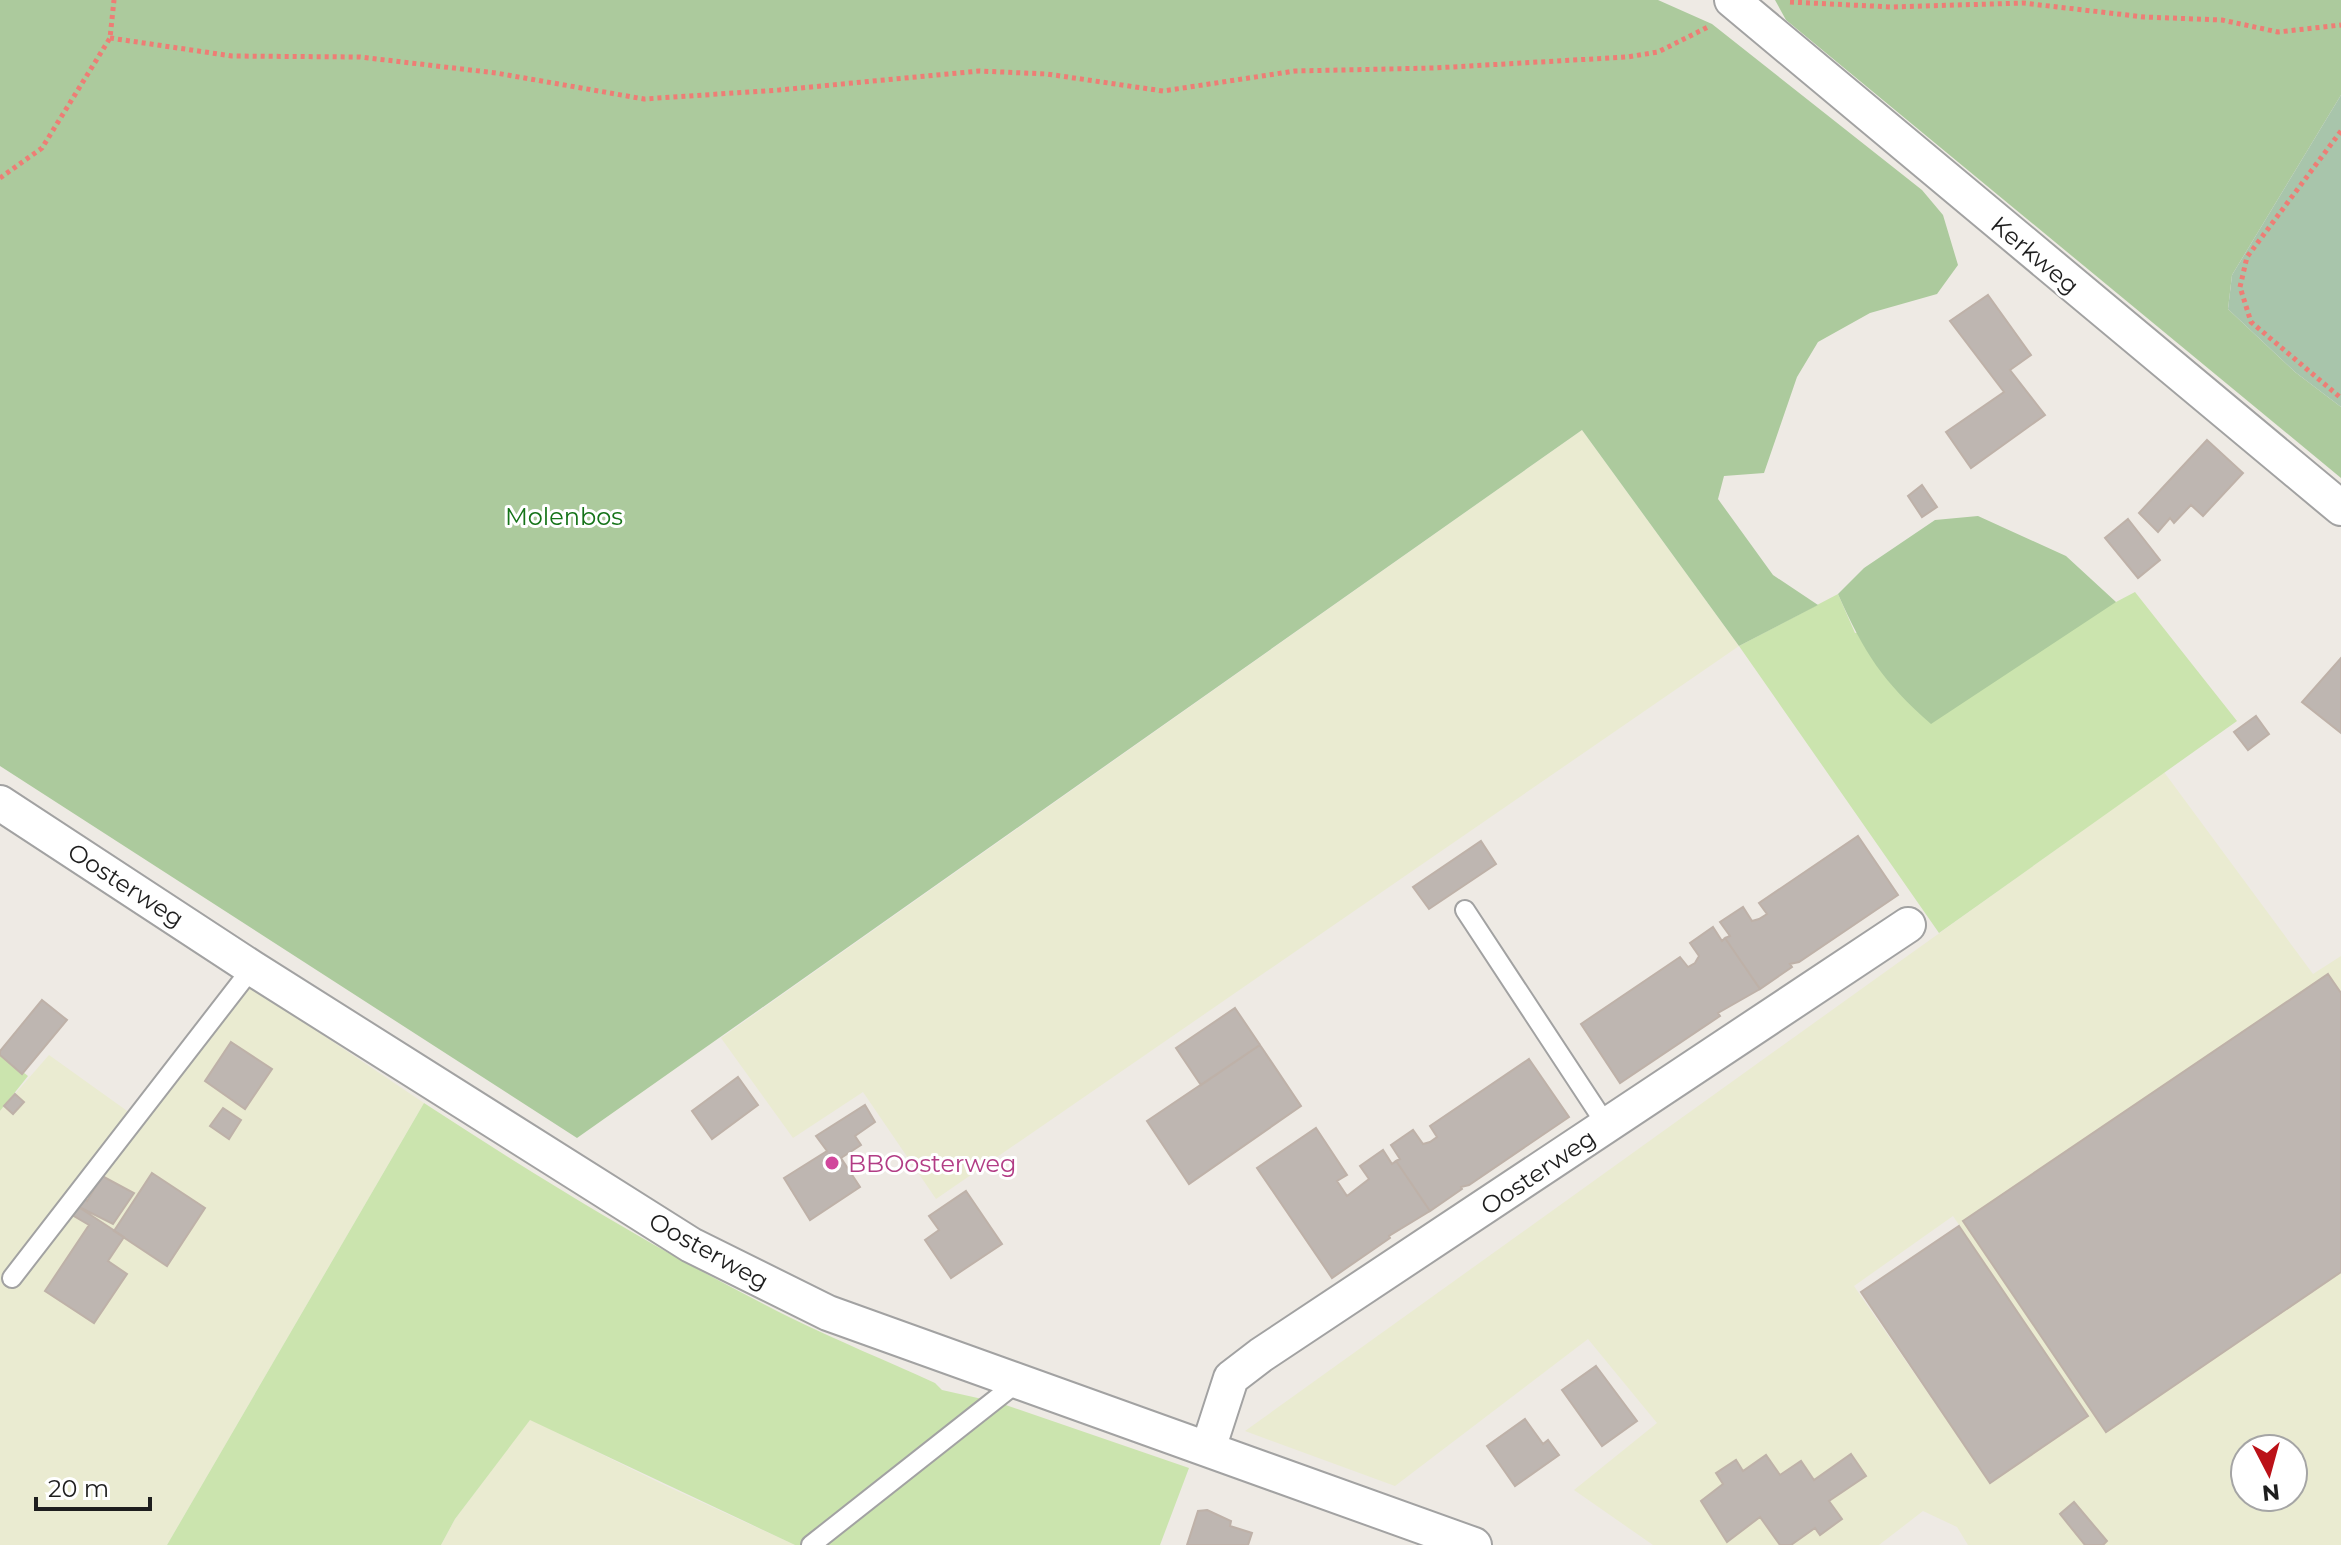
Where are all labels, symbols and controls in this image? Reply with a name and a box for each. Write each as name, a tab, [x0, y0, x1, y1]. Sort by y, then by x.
street label: Kerkweg	[1985, 210, 2085, 300]
park label: Molenbos	[505, 502, 623, 531]
street label: Oosterweg	[63, 837, 189, 933]
street label: Oosterweg	[1475, 1123, 1601, 1221]
place label: BBOosterweg	[848, 1149, 1017, 1178]
marker: BBOosterweg	[823, 1154, 841, 1172]
street label: Oosterweg	[644, 1206, 774, 1296]
north arrow	[2229, 1433, 2309, 1513]
scale bar	[36, 1461, 150, 1511]
text: 20 m	[48, 1474, 109, 1503]
text: N	[2261, 1478, 2281, 1507]

